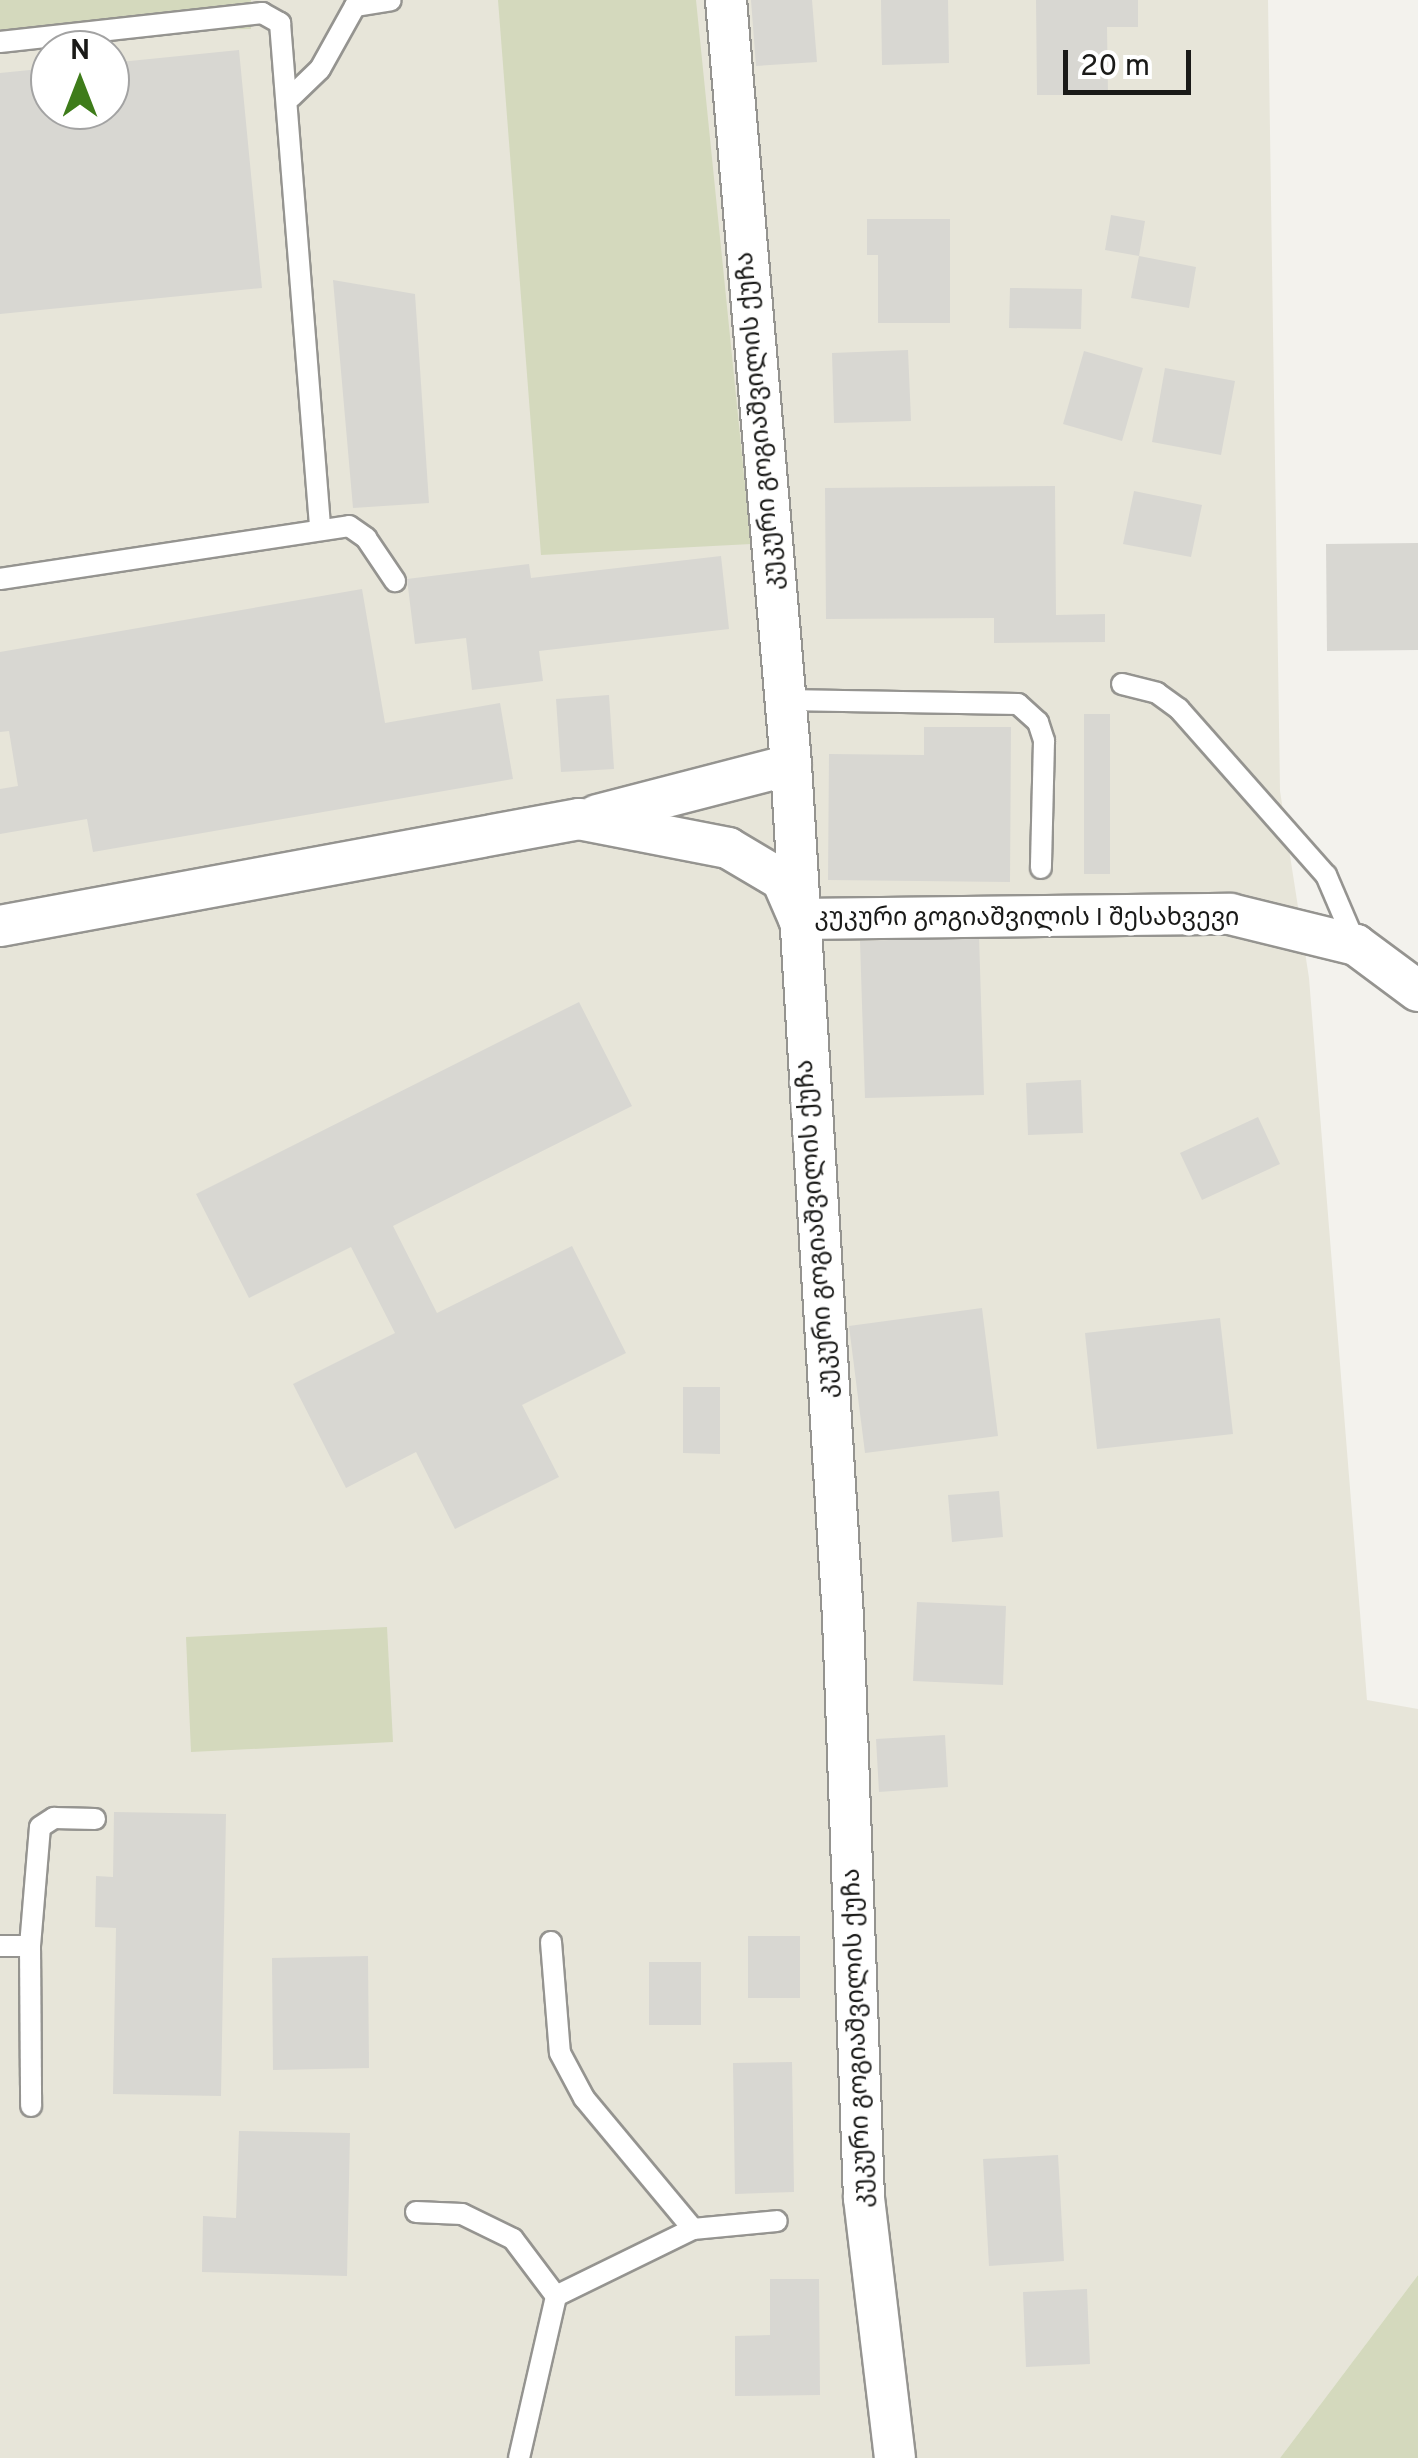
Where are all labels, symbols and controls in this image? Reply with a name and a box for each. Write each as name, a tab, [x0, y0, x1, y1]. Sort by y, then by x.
north arrow	[30, 30, 130, 130]
scale bar	[1068, 30, 1196, 92]
text: N	[70, 34, 90, 70]
text: 20 m	[1080, 49, 1150, 86]
street label: კუკური გოგიაშვილის ქუჩა	[731, 250, 791, 592]
street label: კუკური გოგიაშვილის I შესახვევი	[815, 904, 1239, 934]
street label: კუკური გოგიაშვილის ქუჩა	[791, 1059, 845, 1399]
street label: კუკური გოგიაშვილის ქუჩა	[838, 1868, 880, 2208]

